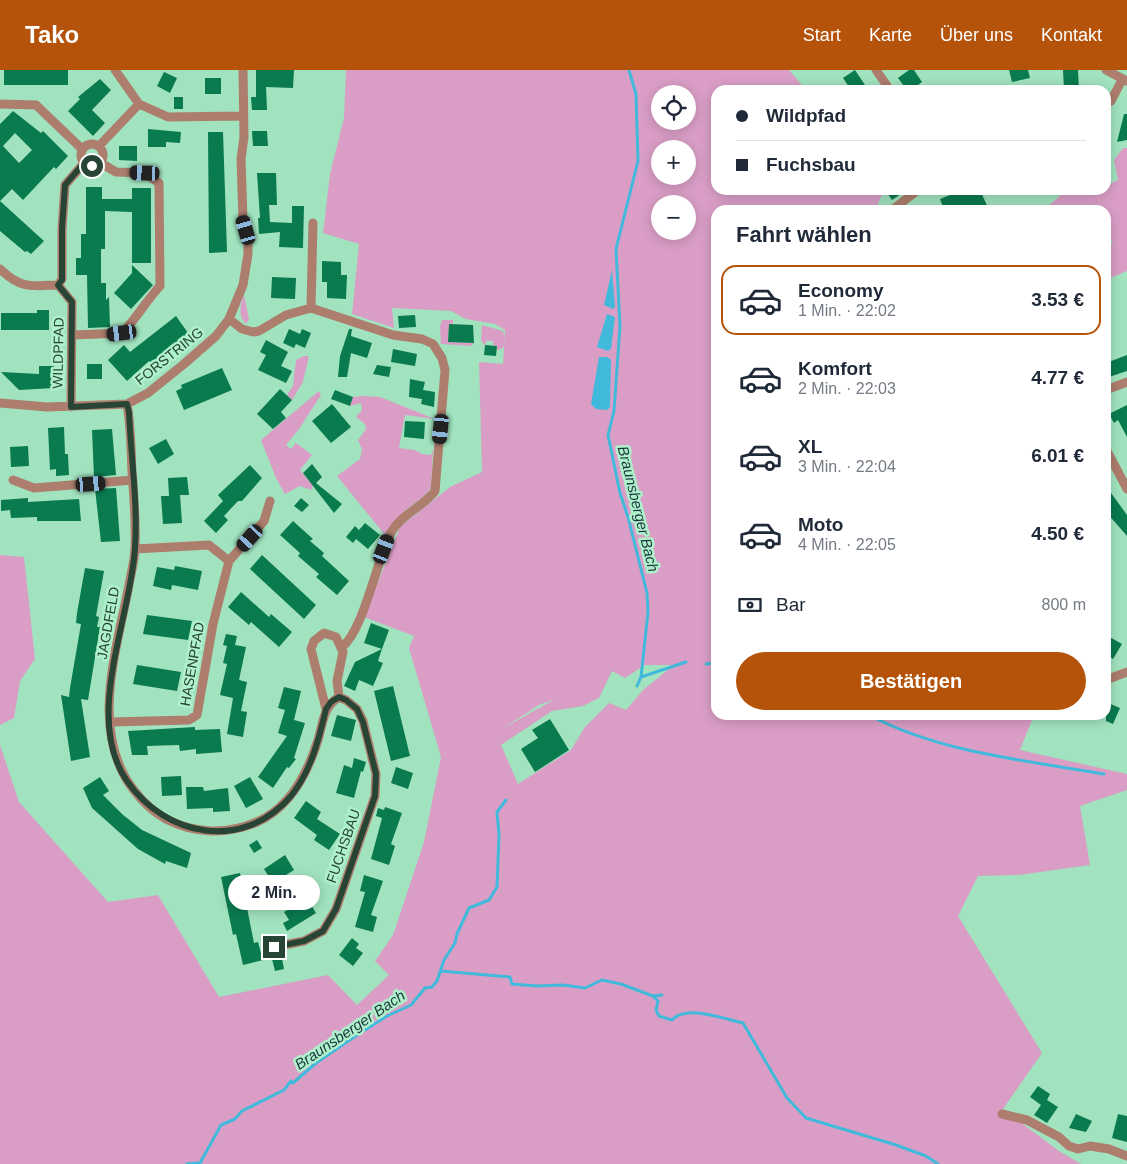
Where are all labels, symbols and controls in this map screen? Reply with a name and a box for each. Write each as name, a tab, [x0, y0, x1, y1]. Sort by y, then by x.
text: Tako	[25, 21, 79, 48]
text: Start	[803, 25, 841, 45]
text: Karte	[869, 25, 912, 45]
text: Über uns	[940, 25, 1013, 45]
text: Kontakt	[1041, 25, 1102, 45]
map controls	[651, 85, 696, 240]
button: locate	[651, 85, 696, 130]
text: Wildpfad	[766, 105, 846, 126]
button: +	[651, 140, 696, 185]
text: Fuchsbau	[766, 154, 856, 175]
route start	[81, 155, 103, 177]
car	[129, 165, 160, 181]
button: −	[651, 195, 696, 240]
car	[234, 214, 257, 246]
text: Fahrt wählen	[736, 222, 872, 247]
icon: car	[738, 278, 783, 323]
text: Economy	[798, 280, 884, 301]
text: 3.53 €	[1031, 289, 1084, 310]
text: 1 Min. · 22:02	[798, 302, 896, 319]
street label: WILDPFAD	[49, 317, 67, 389]
car	[106, 324, 137, 342]
street label: FORSTRING	[132, 324, 206, 388]
icon: car	[738, 356, 783, 401]
text: Komfort	[798, 358, 872, 379]
text: 4.77 €	[1031, 367, 1084, 388]
text: 2 Min. · 22:03	[798, 380, 896, 397]
car	[431, 413, 450, 445]
icon: car	[738, 434, 783, 479]
text: XL	[798, 436, 822, 457]
water label: Braunsberger Bach	[615, 444, 662, 574]
text: 6.01 €	[1031, 445, 1084, 466]
text: 3 Min. · 22:04	[798, 458, 896, 475]
car	[75, 475, 106, 493]
icon: car	[738, 512, 783, 557]
text: Moto	[798, 514, 843, 535]
car	[234, 522, 265, 554]
text: 4.50 €	[1031, 523, 1084, 544]
car	[371, 532, 396, 566]
text: 4 Min. · 22:05	[798, 536, 896, 553]
street label: JAGDFELD	[94, 586, 122, 660]
icon: cash	[736, 591, 764, 619]
text: Bar	[776, 594, 806, 615]
text: 800 m	[1042, 596, 1086, 613]
street label: HASENPFAD	[177, 621, 207, 707]
button: Bestätigen	[736, 652, 1086, 710]
street label: FUCHSBAU	[323, 807, 363, 885]
callout: 2 Min.	[228, 874, 320, 910]
text: 2 Min.	[251, 884, 297, 901]
route end	[263, 936, 285, 958]
water label: Braunsberger Bach	[291, 986, 408, 1073]

